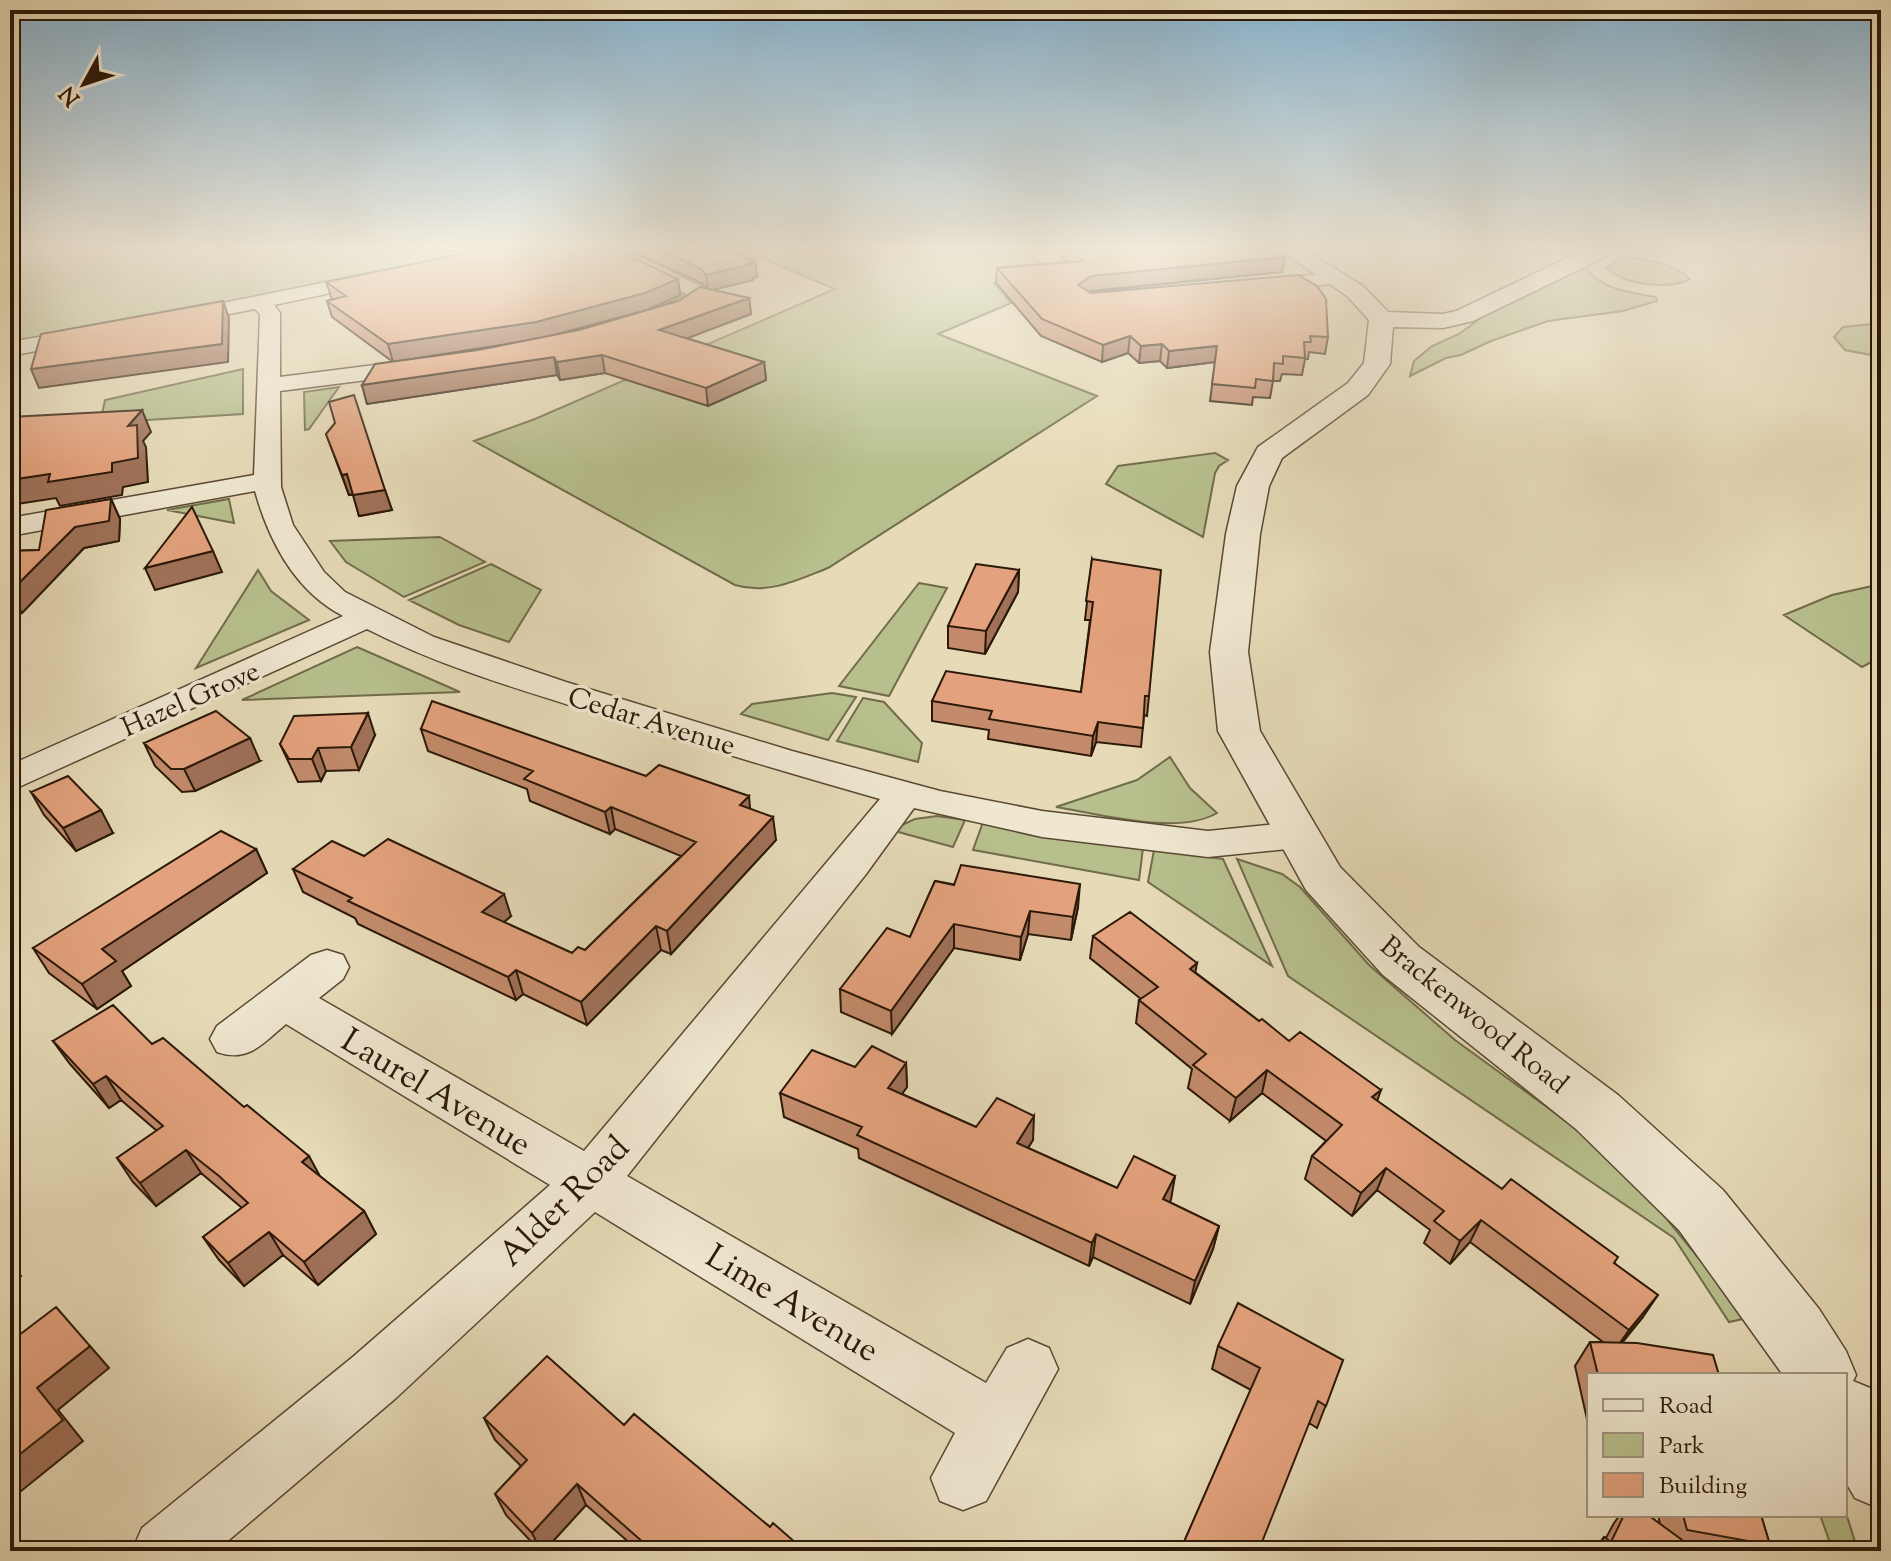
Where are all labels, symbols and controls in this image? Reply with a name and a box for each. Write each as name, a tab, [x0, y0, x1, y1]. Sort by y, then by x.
north arrow	[44, 44, 124, 124]
text: N	[53, 78, 89, 112]
street label: Hazel Grove	[116, 653, 267, 749]
street label: Cedar Avenue	[562, 678, 740, 767]
street label: Brackenwood Road	[1370, 928, 1576, 1105]
street label: Laurel Avenue	[331, 1018, 540, 1170]
street label: Alder Road	[489, 1126, 642, 1279]
street label: Lime Avenue	[695, 1234, 887, 1376]
legend	[1587, 1373, 1847, 1517]
text: Road	[1659, 1390, 1713, 1424]
text: Park	[1659, 1430, 1705, 1464]
text: Building	[1659, 1470, 1748, 1504]

